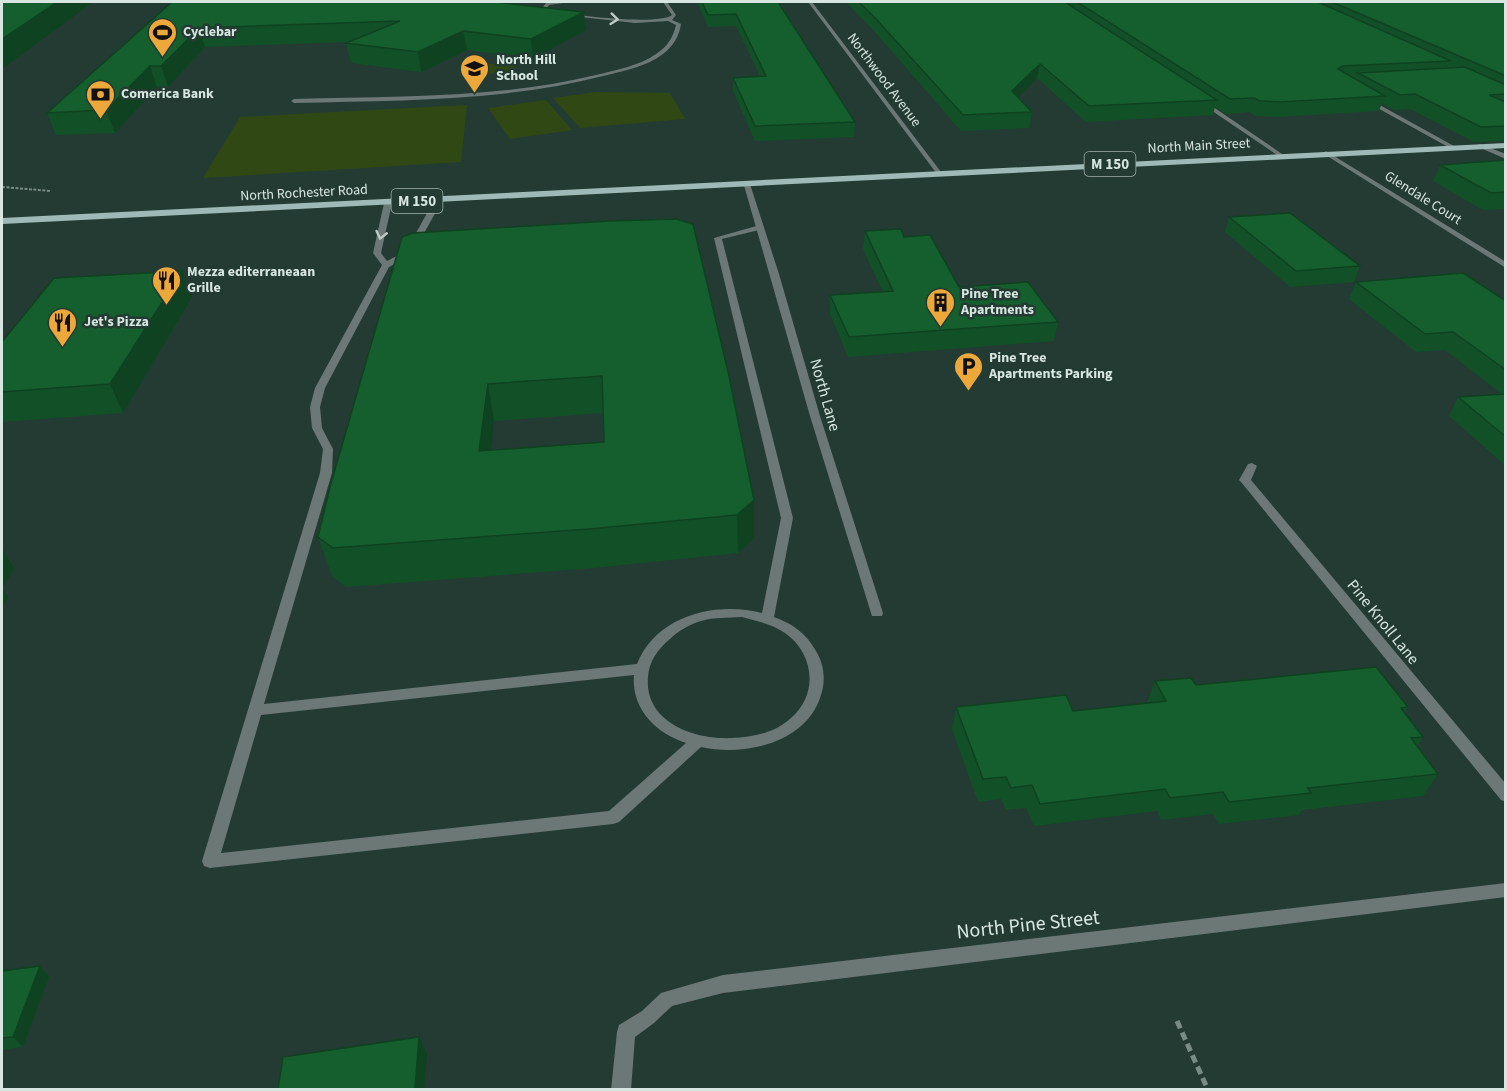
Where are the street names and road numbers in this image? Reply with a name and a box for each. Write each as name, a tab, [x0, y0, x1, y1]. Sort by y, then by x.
street label: Northwood Avenue	[842, 29, 926, 131]
street label: North Main Street	[1147, 133, 1251, 159]
road number: M 150	[1084, 152, 1136, 176]
street label: Glendale Court	[1380, 166, 1466, 230]
street label: North Rochester Road	[240, 180, 368, 206]
road number: M 150	[392, 189, 442, 213]
street label: North Lane	[804, 356, 846, 434]
street label: Pine Knoll Lane	[1342, 575, 1424, 669]
street label: North Pine Street	[955, 904, 1101, 946]

